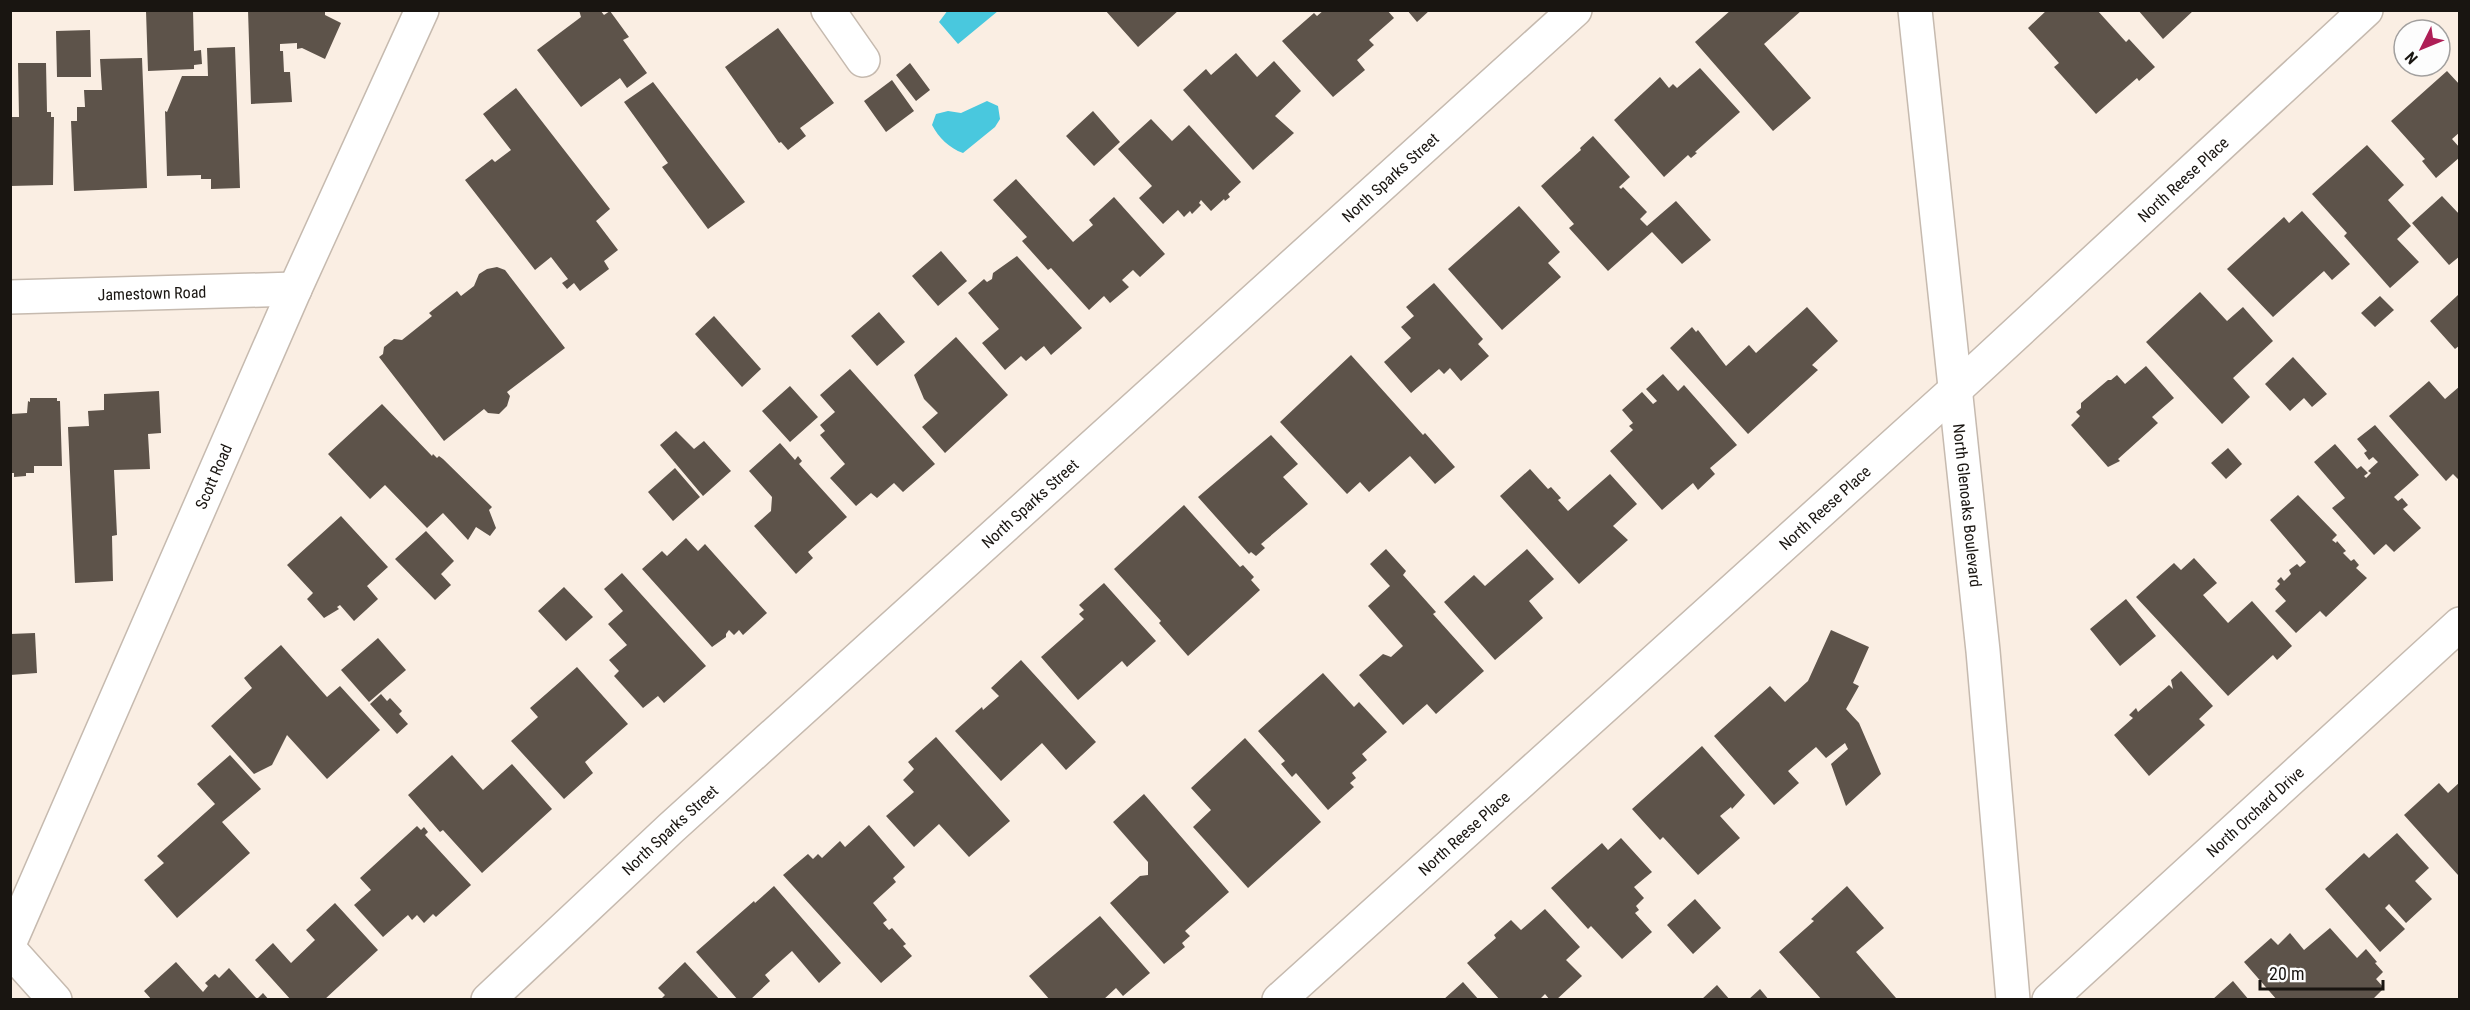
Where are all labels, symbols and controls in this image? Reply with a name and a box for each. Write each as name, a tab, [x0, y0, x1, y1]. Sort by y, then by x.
north arrow	[2392, 18, 2452, 78]
text: N	[2401, 48, 2422, 68]
street label: North Sparks Street	[1338, 129, 1443, 226]
street label: North Reese Place	[2134, 133, 2232, 226]
street label: Jamestown Road	[97, 282, 207, 305]
street label: North Glenoaks Boulevard	[1949, 423, 1985, 588]
street label: Scott Road	[191, 441, 236, 512]
street label: North Sparks Street	[978, 455, 1083, 552]
street label: North Reese Place	[1775, 462, 1875, 554]
street label: North Orchard Drive	[2203, 763, 2308, 861]
street label: North Sparks Street	[618, 781, 722, 879]
street label: North Reese Place	[1415, 788, 1514, 880]
scale bar	[2260, 953, 2383, 991]
text: 20 m	[2269, 963, 2304, 984]

